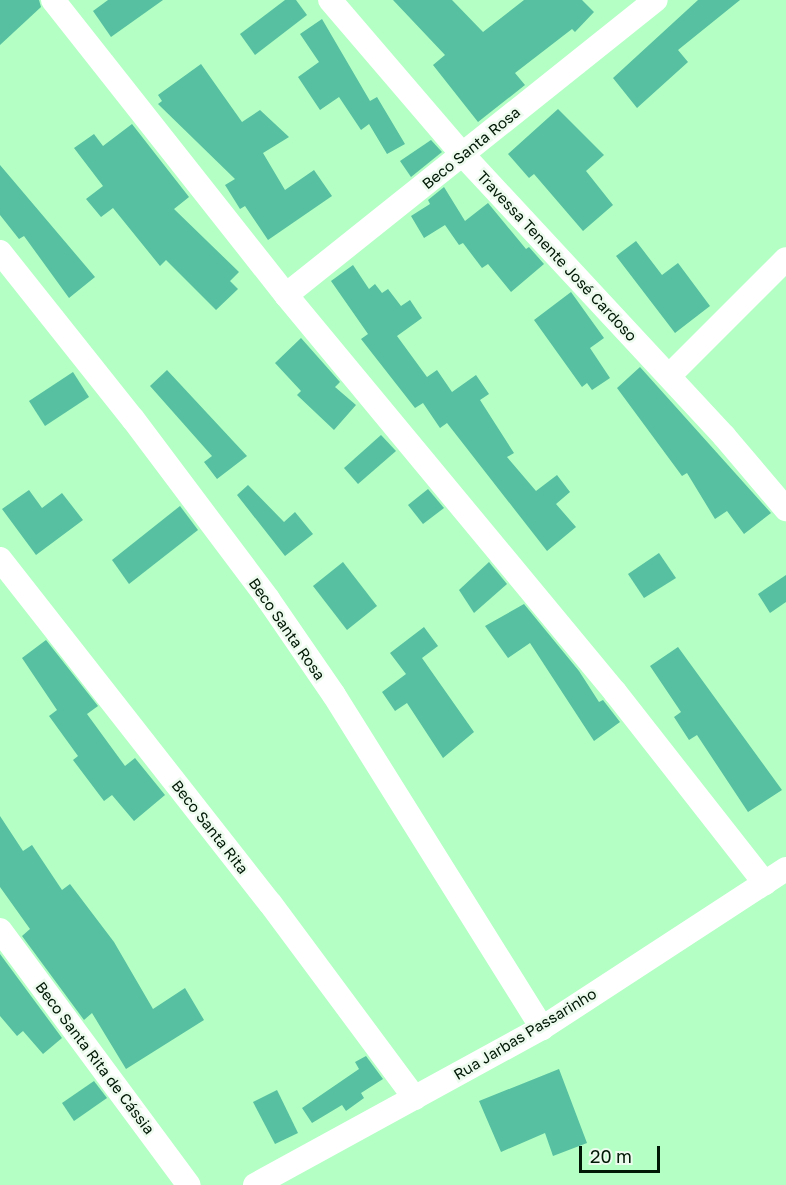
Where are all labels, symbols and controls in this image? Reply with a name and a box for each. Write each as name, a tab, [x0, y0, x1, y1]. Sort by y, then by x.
street label: Beco Santa Rosa	[419, 103, 523, 193]
street label: Travessa Tenente José Cardoso	[473, 167, 641, 345]
street label: Beco Santa Rosa	[245, 574, 329, 684]
street label: Beco Santa Rita	[168, 777, 252, 877]
street label: Beco Santa Rita de Cássia	[32, 978, 158, 1138]
street label: Rua Jarbas Passarinho	[450, 984, 600, 1084]
scale bar	[582, 1134, 663, 1172]
text: 20 m	[590, 1145, 632, 1167]

